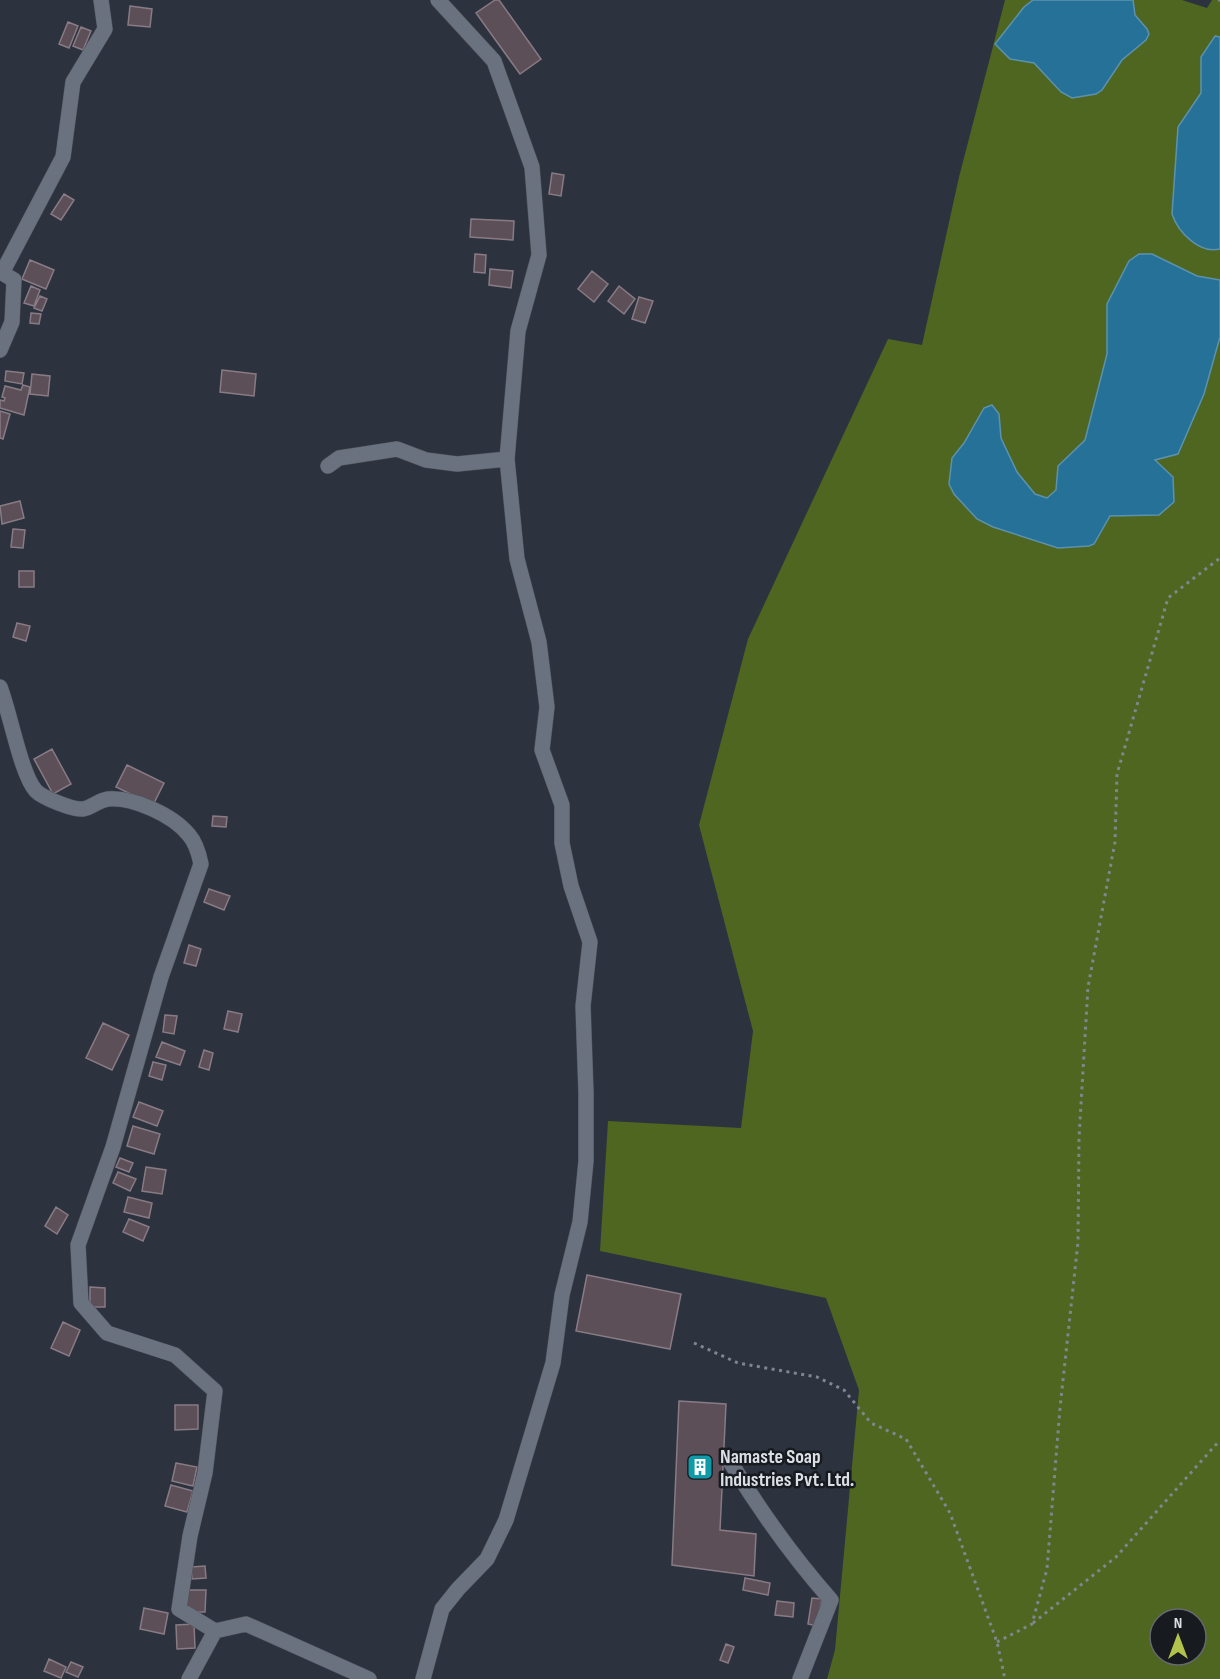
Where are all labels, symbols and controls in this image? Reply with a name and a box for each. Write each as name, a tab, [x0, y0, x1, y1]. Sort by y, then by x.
place label: Namaste Soap Industries Pvt. Ltd.	[720, 1445, 854, 1492]
building icon: Namaste Soap Industries Pvt. Ltd.	[685, 1452, 715, 1482]
north arrow	[1148, 1607, 1208, 1667]
text: N	[1174, 1614, 1182, 1633]

